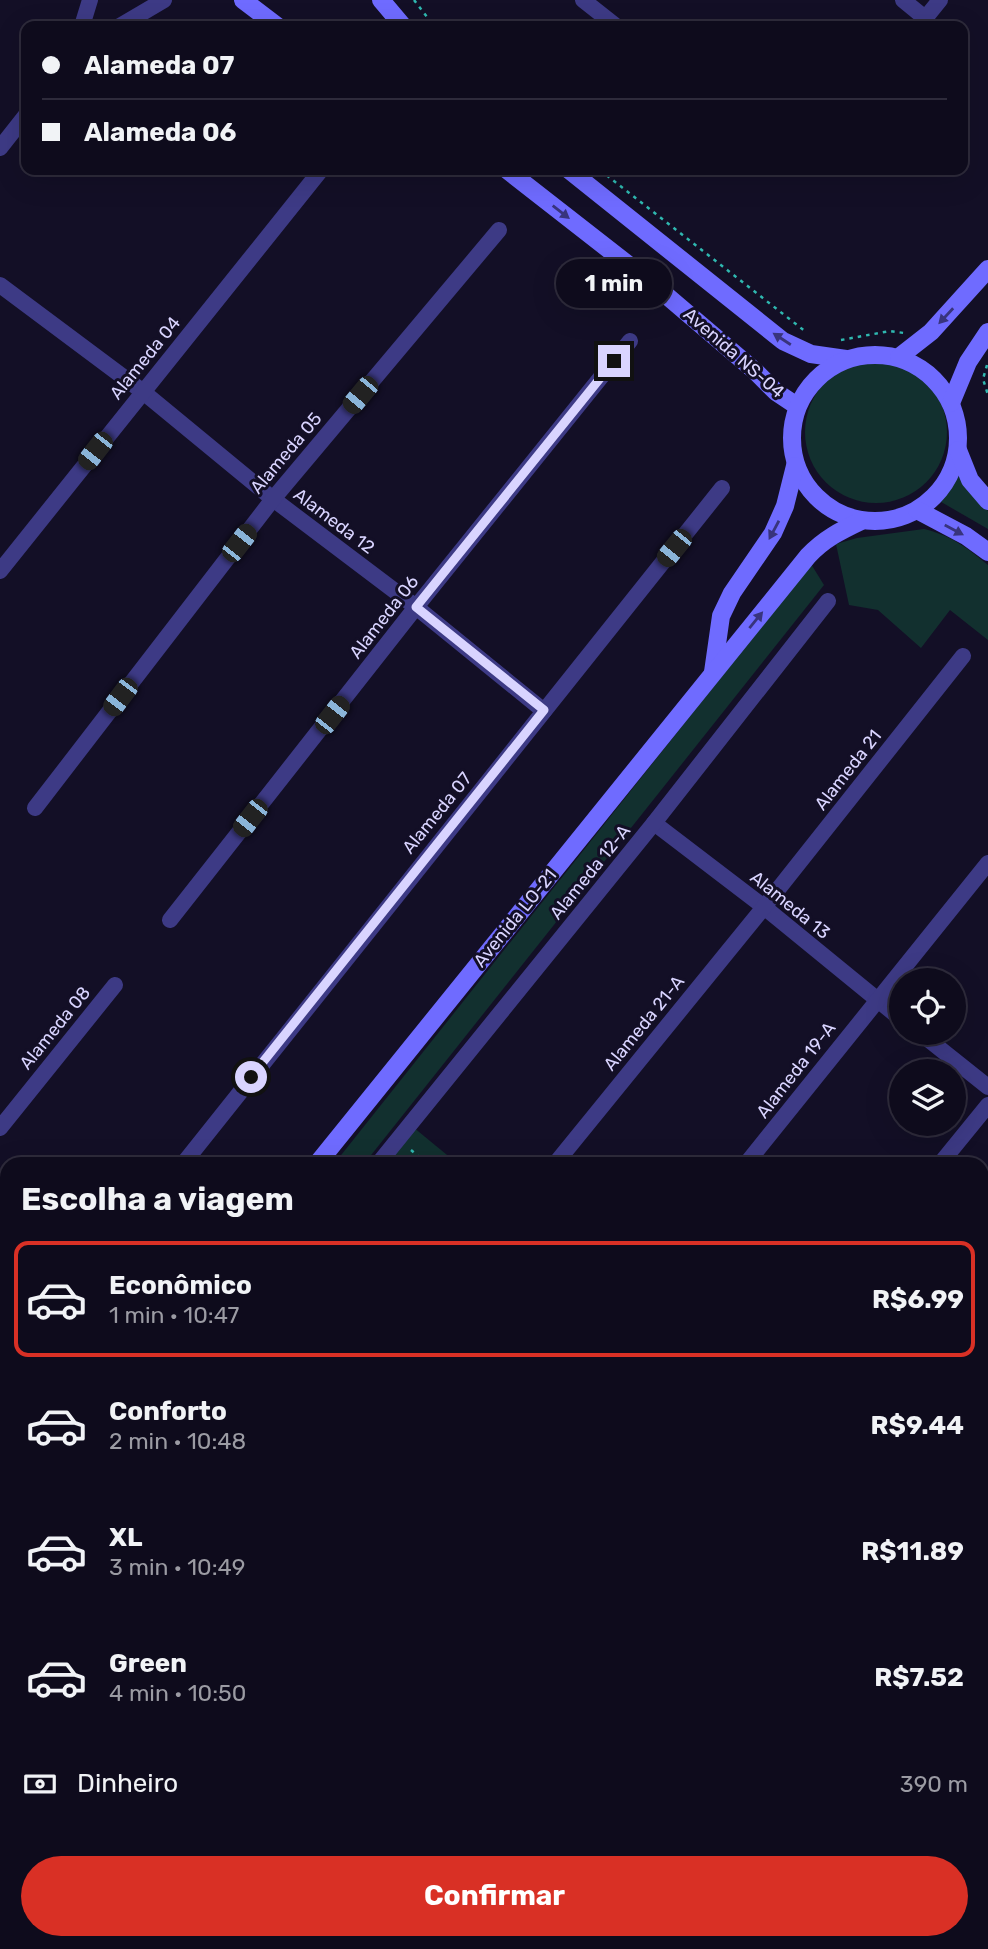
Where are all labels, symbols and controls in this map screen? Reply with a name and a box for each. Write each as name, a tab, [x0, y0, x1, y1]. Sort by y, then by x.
text: Alameda 07	[84, 50, 235, 81]
text: Alameda 06	[84, 117, 237, 148]
one-way arrow	[552, 204, 570, 218]
callout: 1 min	[556, 260, 672, 308]
text: 1 min	[585, 269, 643, 297]
street label: Avenida NS-04	[679, 303, 789, 403]
one-way arrow	[939, 307, 955, 324]
street label: Alameda 04	[105, 312, 185, 404]
one-way arrow	[772, 332, 792, 345]
route end	[598, 345, 630, 377]
car	[339, 372, 382, 418]
street label: Alameda 05	[246, 408, 326, 498]
car	[74, 428, 117, 474]
street label: Alameda 12	[289, 483, 379, 559]
car	[218, 520, 261, 566]
one-way arrow	[768, 520, 780, 540]
one-way arrow	[944, 524, 963, 536]
car	[653, 525, 696, 571]
street label: Alameda 06	[345, 571, 423, 663]
one-way arrow	[749, 611, 764, 629]
car	[99, 674, 142, 720]
car	[311, 692, 354, 738]
street label: Alameda 21	[810, 725, 886, 815]
street label: Alameda 07	[398, 768, 476, 858]
car	[229, 795, 272, 841]
street label: Alameda 12-A	[545, 820, 635, 924]
street label: Avenida LO-21	[469, 864, 561, 972]
street label: Alameda 13	[746, 866, 834, 944]
map controls	[889, 968, 966, 1136]
button: locate	[889, 968, 966, 1045]
street label: Alameda 21-A	[599, 971, 689, 1075]
street label: Alameda 08	[15, 982, 95, 1074]
street label: Alameda 19-A	[752, 1018, 840, 1122]
button: layers	[889, 1059, 966, 1136]
route start	[235, 1061, 267, 1093]
text: Escolha a viagem	[21, 1180, 294, 1218]
icon: car	[25, 1268, 88, 1331]
text: Econômico	[109, 1270, 252, 1301]
text: R$6.99	[872, 1284, 964, 1315]
text: 1 min · 10:47	[109, 1301, 239, 1329]
icon: car	[25, 1394, 88, 1457]
text: Conforto	[109, 1396, 227, 1427]
text: R$9.44	[871, 1410, 964, 1441]
text: 2 min · 10:48	[109, 1427, 246, 1455]
icon: car	[25, 1520, 88, 1583]
text: XL	[109, 1522, 142, 1553]
text: R$11.89	[861, 1536, 964, 1567]
text: 3 min · 10:49	[109, 1553, 245, 1581]
icon: car	[25, 1646, 88, 1709]
text: Green	[109, 1648, 187, 1679]
text: R$7.52	[874, 1662, 964, 1693]
text: 4 min · 10:50	[109, 1679, 246, 1707]
icon: cash	[21, 1765, 59, 1803]
text: Dinheiro	[77, 1768, 178, 1799]
text: 390 m	[900, 1770, 968, 1798]
button: Confirmar	[21, 1856, 968, 1936]

